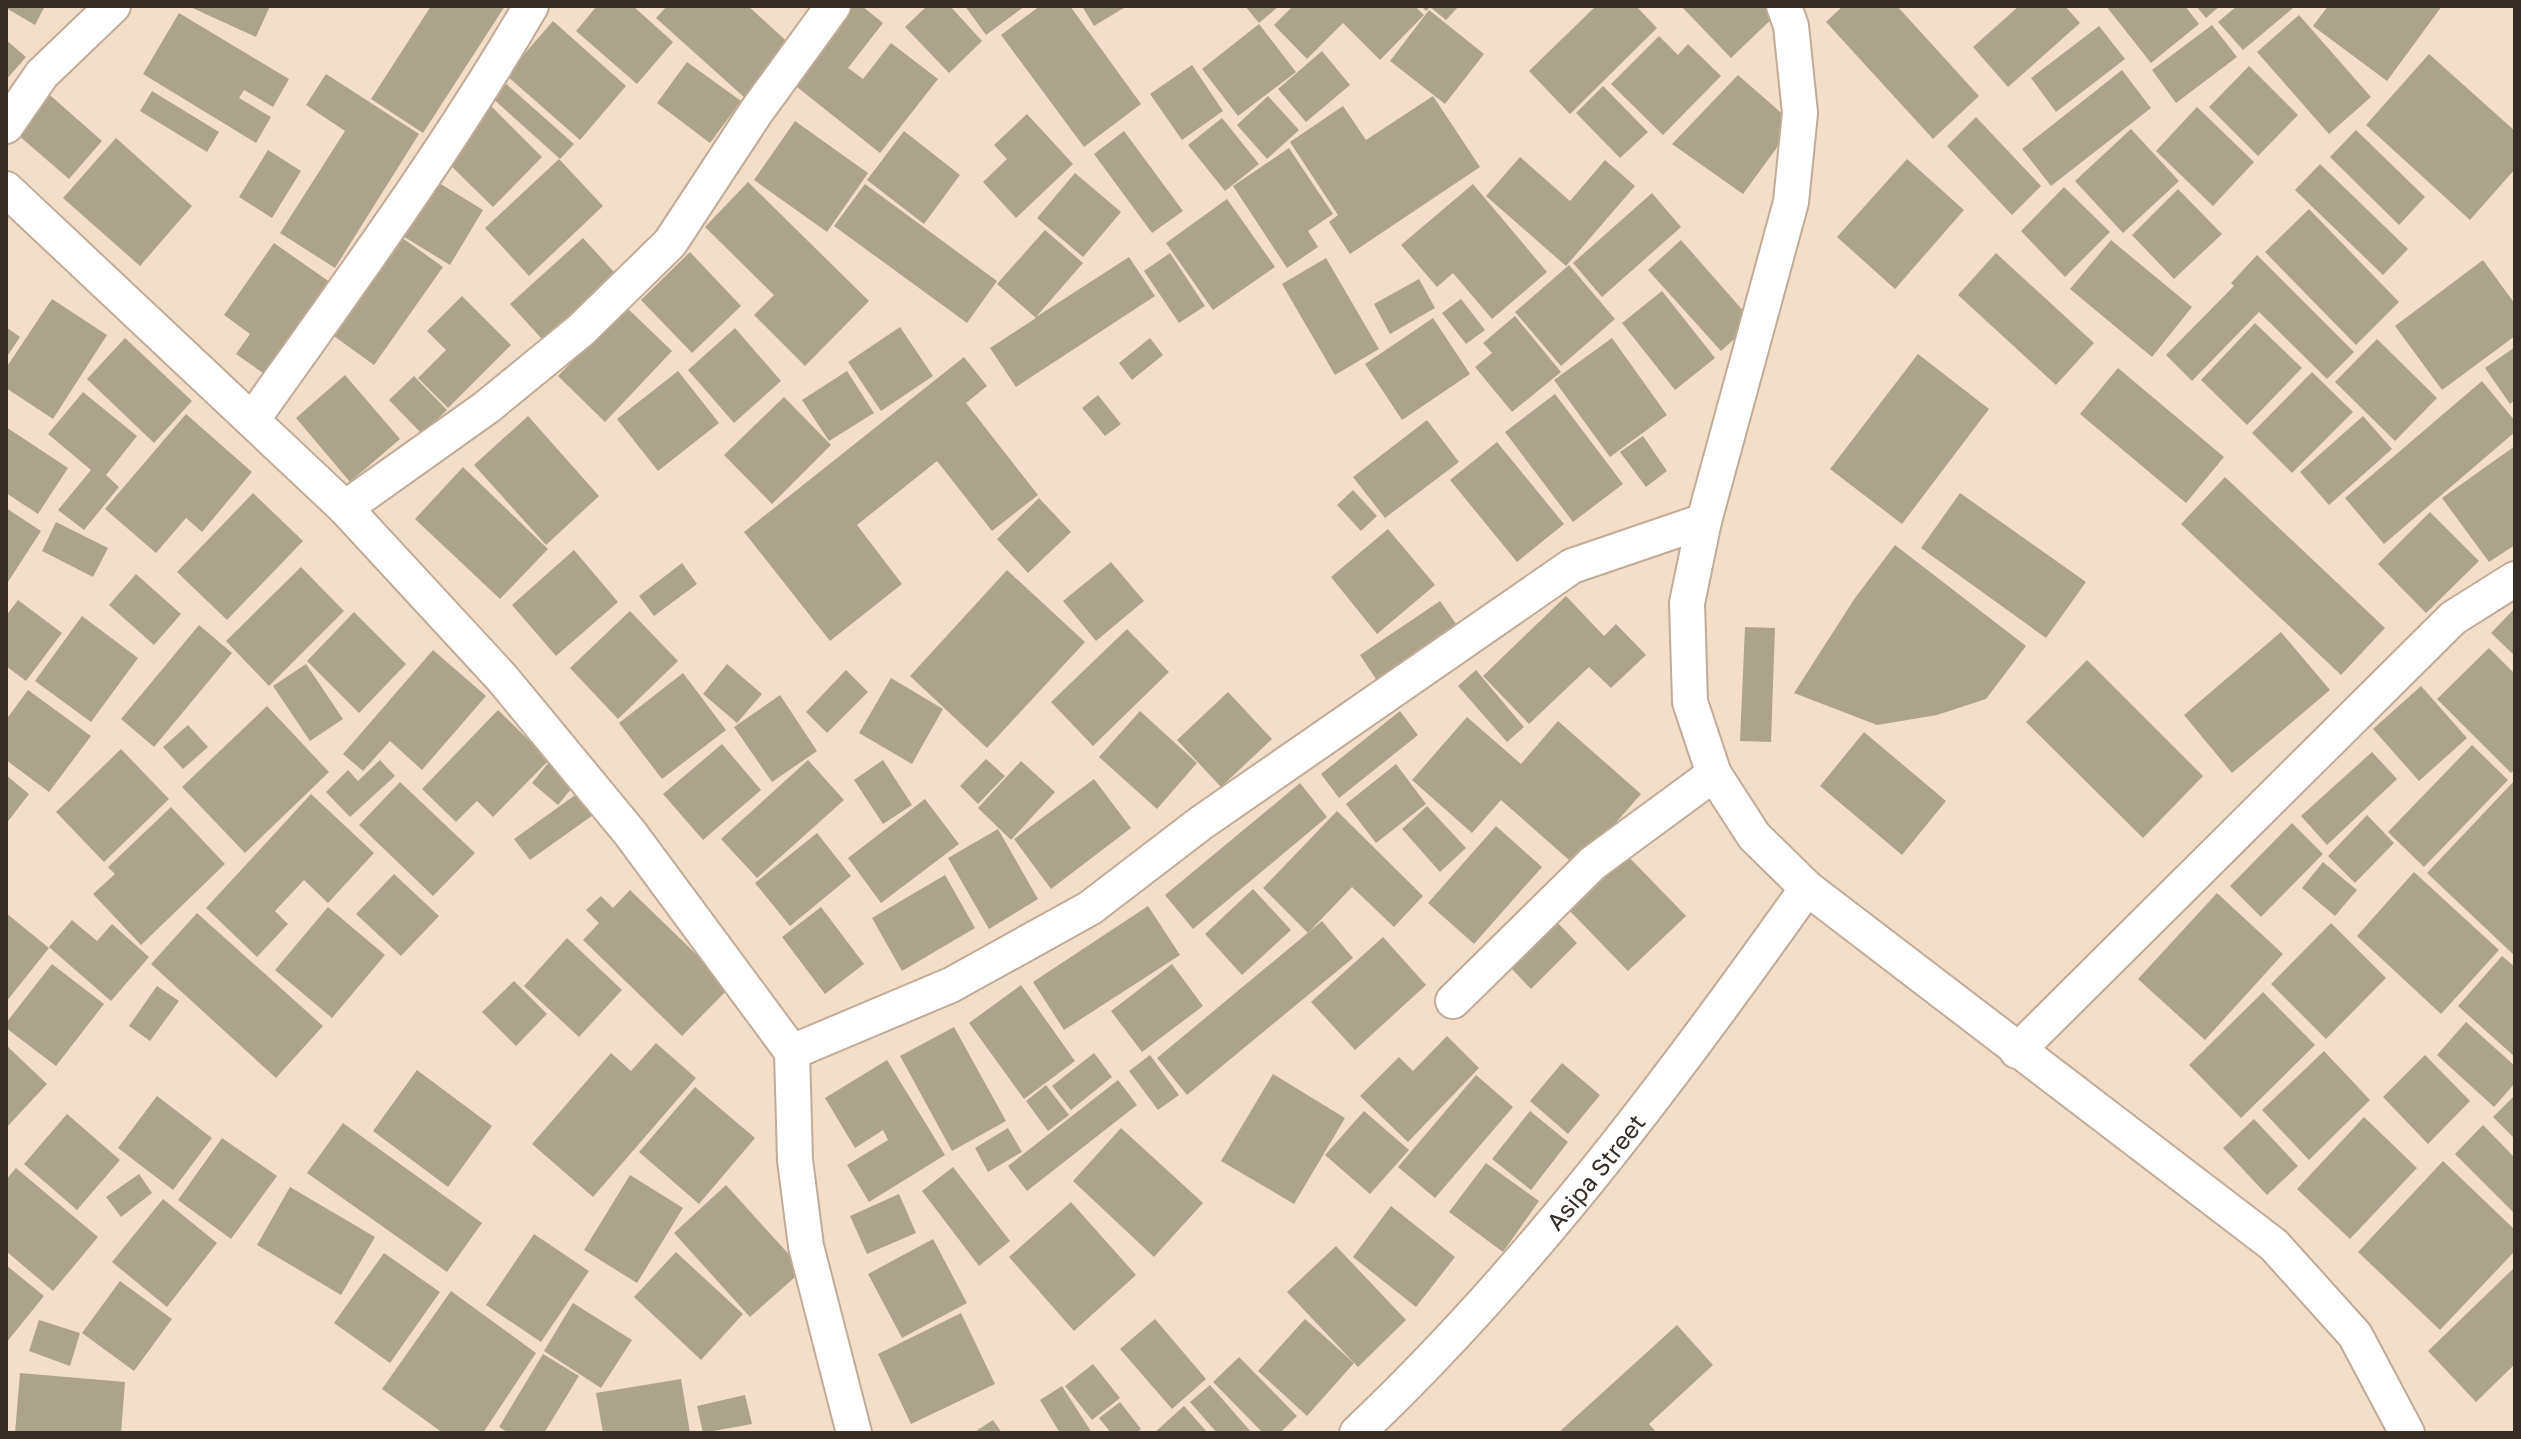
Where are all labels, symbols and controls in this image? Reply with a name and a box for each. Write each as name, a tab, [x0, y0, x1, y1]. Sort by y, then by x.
street label: Asipa Street	[1540, 1108, 1650, 1235]

